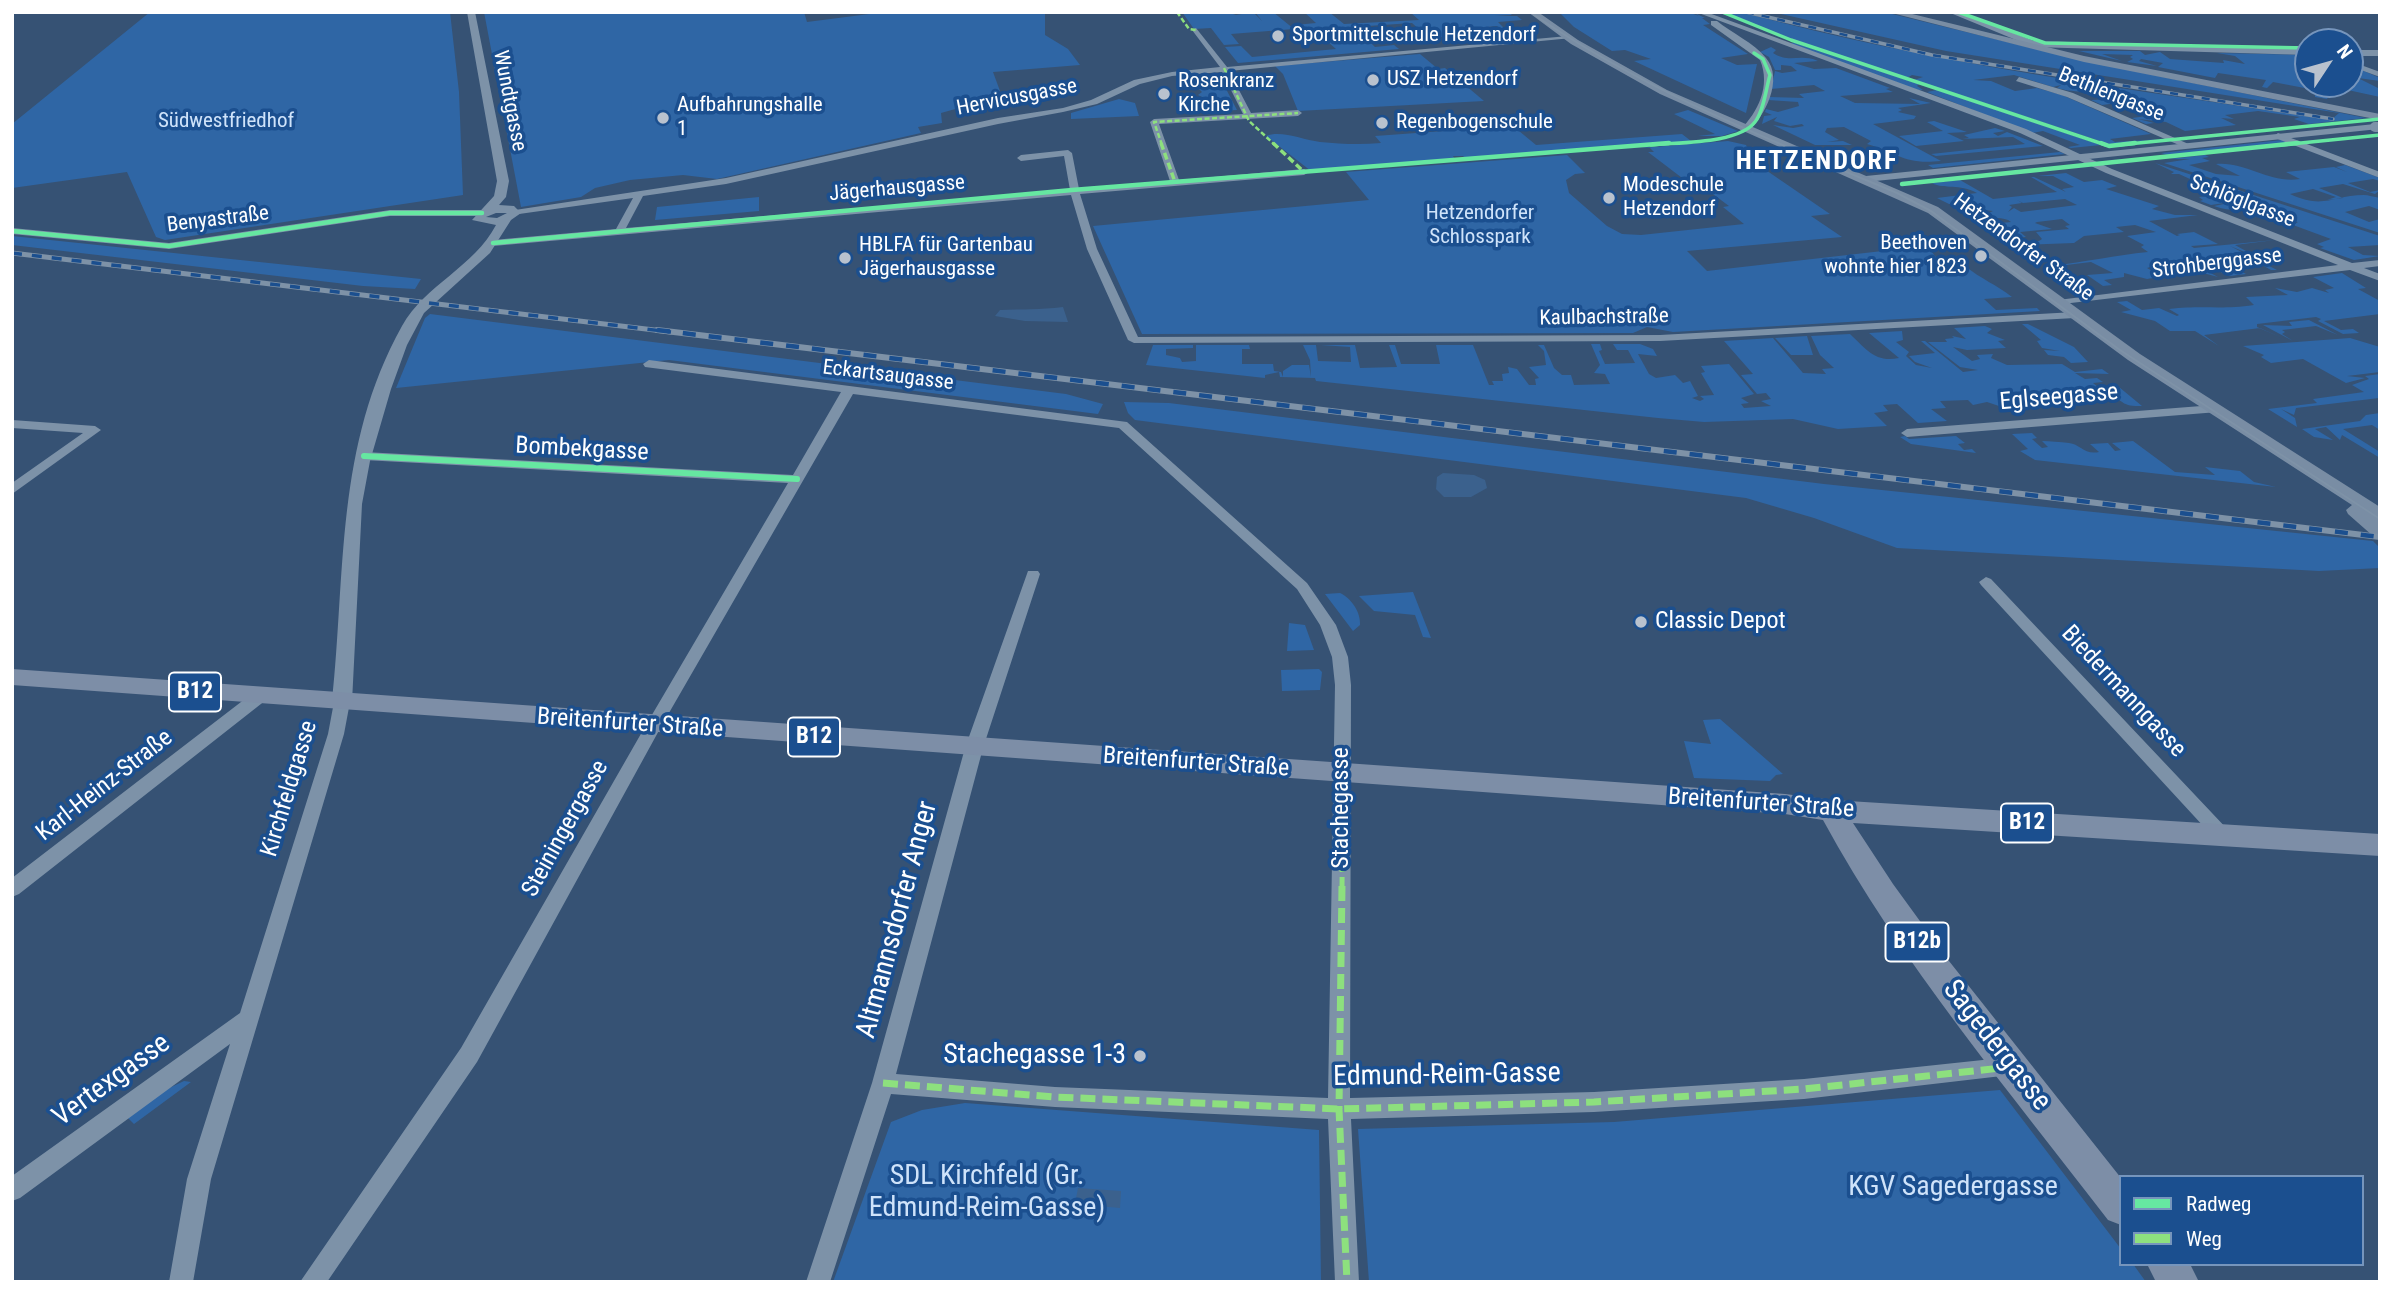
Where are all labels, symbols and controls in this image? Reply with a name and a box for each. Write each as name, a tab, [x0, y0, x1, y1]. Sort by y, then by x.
place label: Sportmittelschule Hetzendorf	[1292, 23, 1536, 49]
marker: Sportmittelschule Hetzendorf	[1270, 28, 1286, 44]
north arrow	[2294, 28, 2364, 98]
text: N	[2332, 40, 2357, 63]
street label: Wundtgasse	[487, 48, 531, 154]
street label: Bethlengasse	[2054, 62, 2168, 128]
place label: USZ Hetzendorf	[1387, 67, 1518, 93]
place label: Rosenkranz Kirche	[1178, 69, 1274, 119]
marker: USZ Hetzendorf	[1365, 72, 1381, 88]
street label: Hervicusgasse	[955, 74, 1079, 122]
marker: Rosenkranz Kirche	[1156, 86, 1172, 102]
place label: Aufbahrungshalle 1	[677, 93, 823, 143]
park label: Südwestfriedhof	[158, 109, 294, 135]
marker: Aufbahrungshalle 1	[655, 110, 671, 126]
place label: Regenbogenschule	[1396, 110, 1553, 136]
marker: Regenbogenschule	[1374, 115, 1390, 131]
district label: HETZENDORF	[1737, 146, 1897, 178]
street label: Schlöglgasse	[2186, 170, 2298, 234]
street label: Jägerhausgasse	[828, 171, 966, 207]
place label: Modeschule Hetzendorf	[1623, 173, 1724, 223]
street label: Hetzendorfer Straße	[1948, 189, 2098, 307]
marker: Modeschule Hetzendorf	[1601, 190, 1617, 206]
street label: Benyastraße	[165, 201, 271, 239]
park label: Hetzendorfer Schlosspark	[1426, 201, 1534, 251]
place label: Beethoven wohnte hier 1823	[1824, 231, 1967, 281]
place label: HBLFA für Gartenbau Jägerhausgasse	[859, 233, 1033, 283]
street label: Strohberggasse	[2151, 244, 2283, 284]
marker: Beethoven wohnte hier 1823	[1973, 248, 1989, 264]
marker: HBLFA für Gartenbau Jägerhausgasse	[837, 250, 853, 266]
street label: Kaulbachstraße	[1539, 304, 1669, 332]
street label: Eckartsaugasse	[821, 355, 955, 397]
street label: Eglseegasse	[1998, 378, 2120, 418]
street label: Bombekgasse	[515, 432, 649, 468]
place label: Classic Depot	[1655, 608, 1786, 636]
marker: Classic Depot	[1633, 614, 1649, 630]
street label: Biedermanngasse	[2055, 620, 2191, 764]
road number: B12	[169, 672, 221, 712]
street label: Breitenfurter Straße	[536, 703, 724, 745]
street label: Kirchfeldgasse	[256, 717, 324, 861]
road number: B12	[788, 718, 840, 757]
street label: Karl-Heinz-Straße	[31, 724, 179, 848]
street label: Breitenfurter Straße	[1102, 742, 1290, 784]
street label: Stachegasse	[1328, 747, 1356, 869]
street label: Steiningergasse	[517, 756, 615, 902]
street label: Breitenfurter Straße	[1667, 783, 1855, 825]
street label: Altmannsdorfer Anger	[850, 798, 946, 1042]
road number: B12	[2001, 804, 2053, 842]
road number: B12b	[1885, 923, 1948, 962]
street label: Sagedergasse	[1935, 974, 2057, 1118]
street label: Vertexgasse	[47, 1027, 177, 1135]
place label: Stachegasse 1-3	[943, 1039, 1126, 1073]
marker: Stachegasse 1-3	[1132, 1048, 1148, 1064]
street label: Edmund-Reim-Gasse	[1333, 1057, 1561, 1095]
park label: SDL Kirchfeld (Gr. Edmund-Reim-Gasse)	[869, 1160, 1105, 1226]
park label: KGV Sagedergasse	[1848, 1171, 2058, 1205]
legend	[2119, 1175, 2364, 1266]
text: Radweg	[2186, 1192, 2251, 1216]
text: Weg	[2186, 1227, 2222, 1251]

